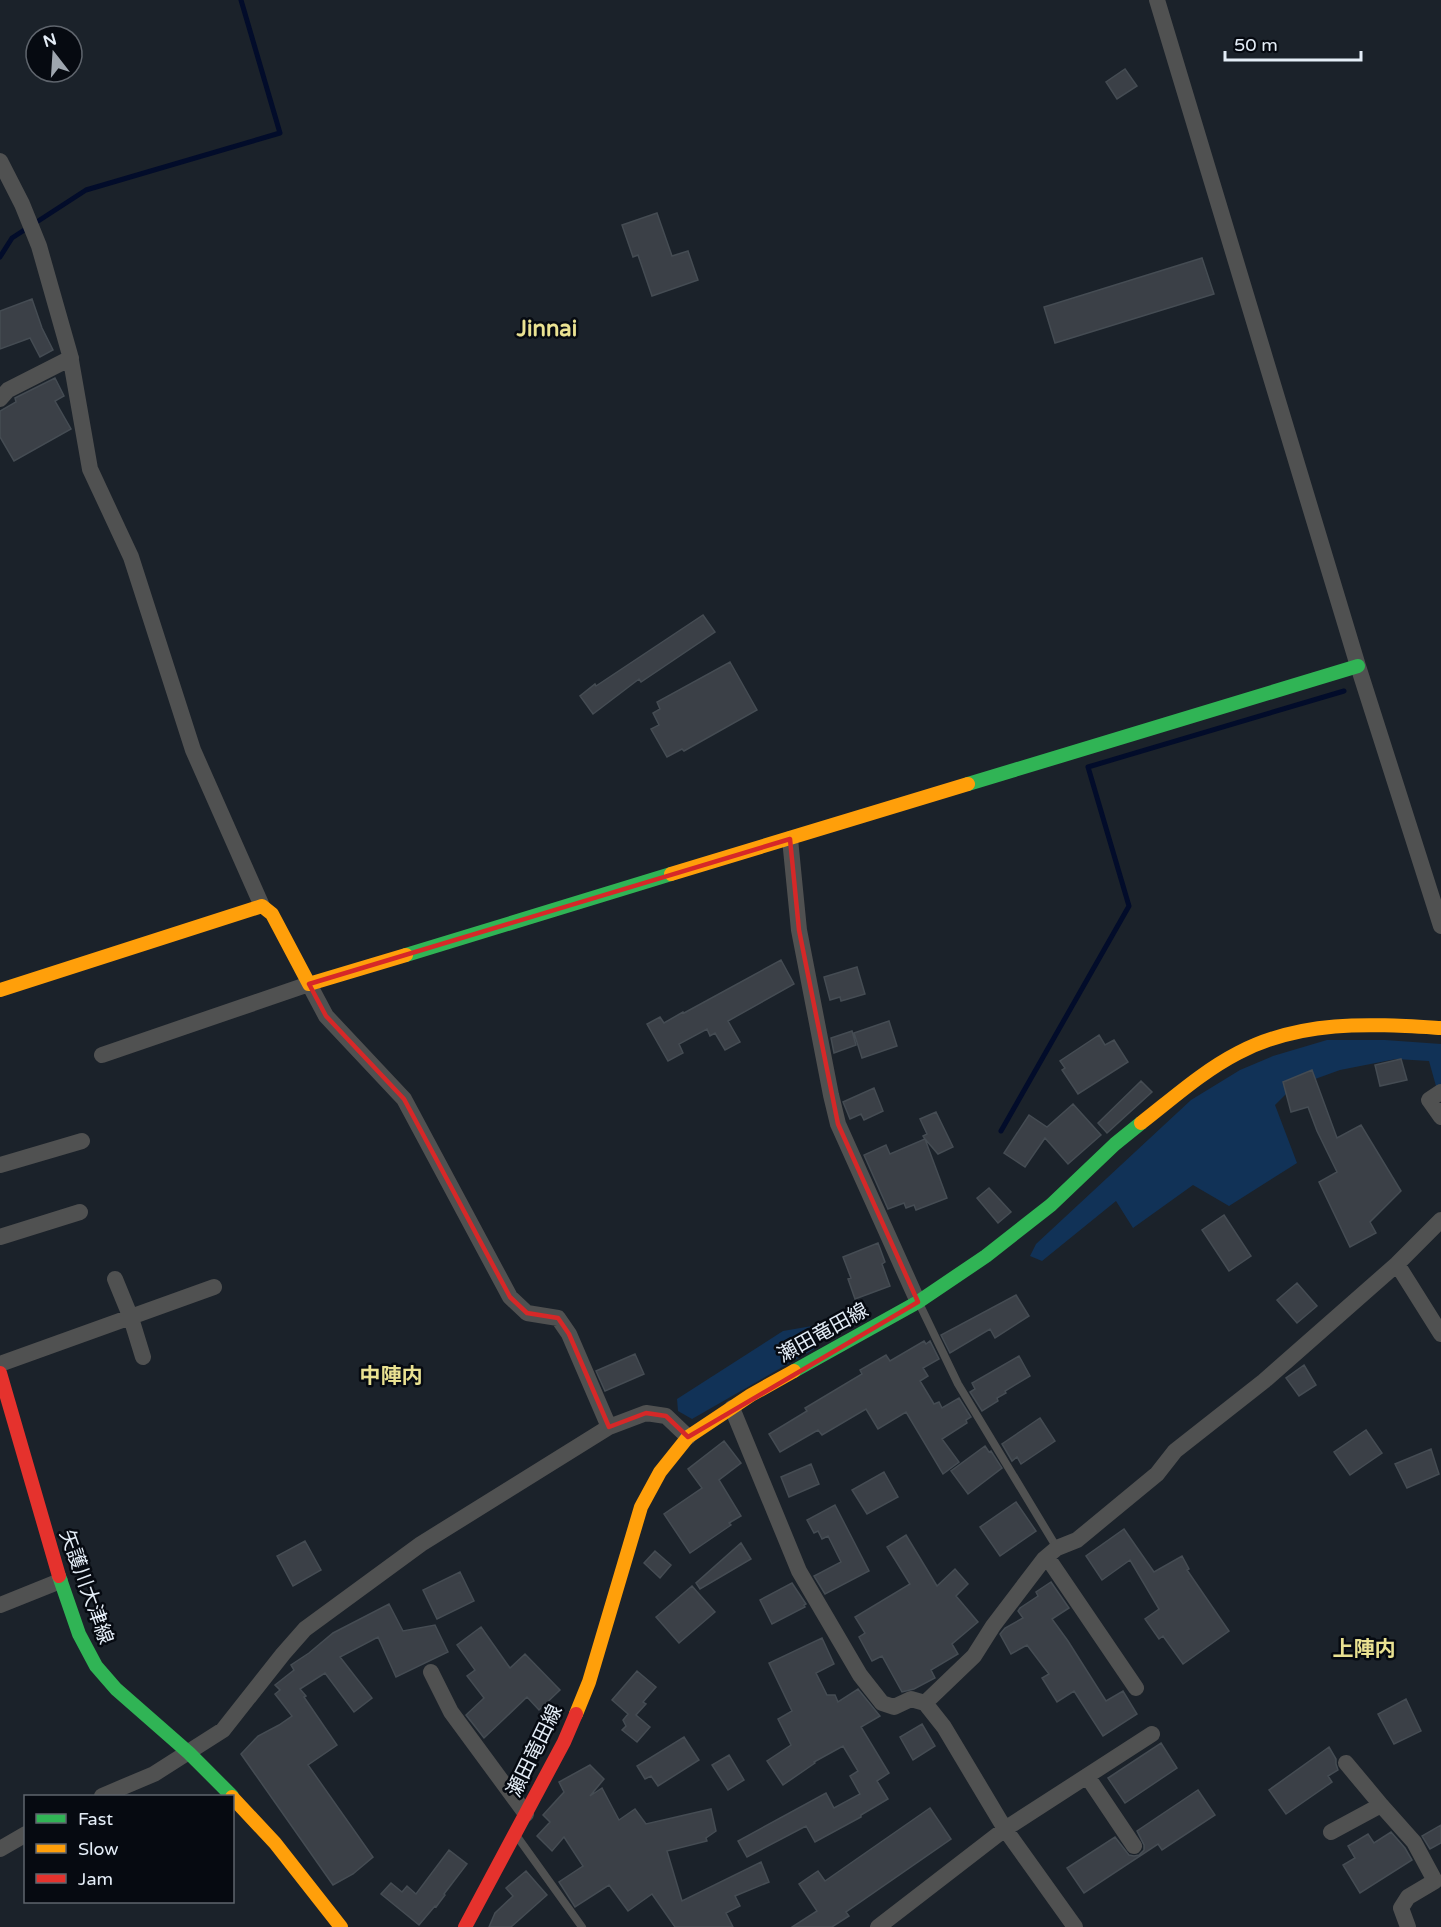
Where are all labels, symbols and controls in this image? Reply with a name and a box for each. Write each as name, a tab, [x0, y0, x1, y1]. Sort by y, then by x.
north arrow	[24, 24, 84, 84]
scale bar	[1225, 24, 1362, 62]
text: N	[41, 29, 59, 52]
text: 50 m	[1234, 34, 1278, 56]
district label: Jinnai	[516, 316, 577, 342]
street label: 瀬田竜田線	[773, 1298, 873, 1368]
district label: 中陣内	[360, 1364, 423, 1389]
street label: 矢護川大津線	[54, 1527, 118, 1647]
district label: 上陣内	[1333, 1637, 1396, 1662]
street label: 瀬田竜田線	[502, 1701, 568, 1801]
legend	[24, 1795, 234, 1903]
text: Fast	[78, 1808, 113, 1830]
text: Slow	[78, 1838, 119, 1860]
text: Jam	[78, 1868, 113, 1890]

